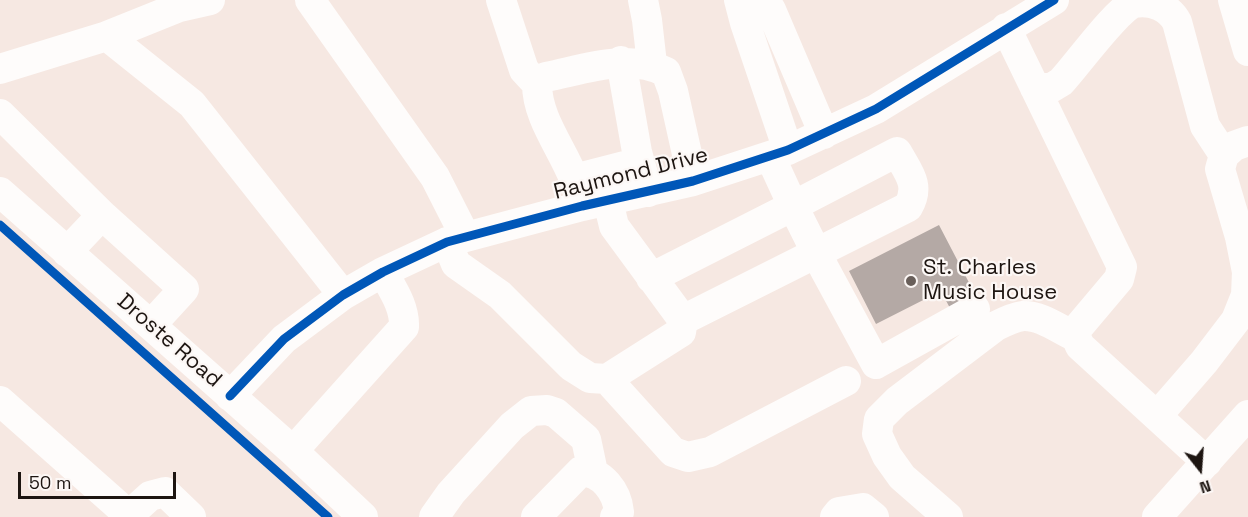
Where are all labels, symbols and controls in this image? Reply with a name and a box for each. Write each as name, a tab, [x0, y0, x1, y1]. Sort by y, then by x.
street label: Raymond Drive	[551, 142, 711, 206]
place label: St. Charles Music House	[923, 255, 1057, 306]
marker: St. Charles Music House	[904, 274, 918, 288]
street label: Droste Road	[111, 288, 227, 394]
north arrow	[1170, 439, 1230, 499]
scale bar	[21, 460, 178, 498]
text: 50 m	[29, 471, 71, 494]
text: N	[1197, 475, 1214, 498]

